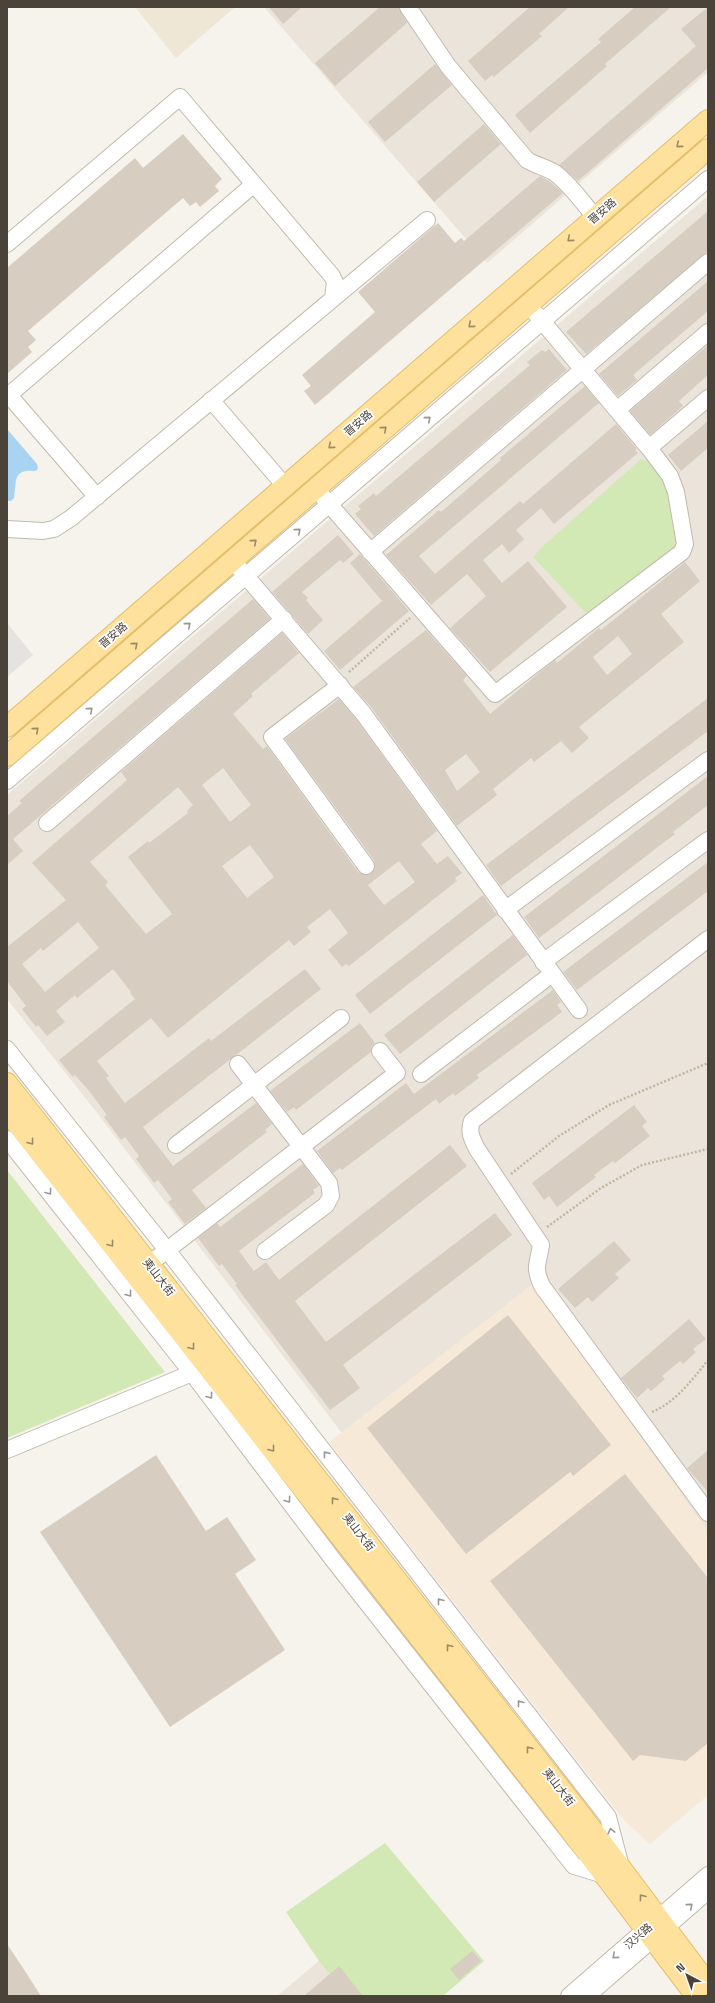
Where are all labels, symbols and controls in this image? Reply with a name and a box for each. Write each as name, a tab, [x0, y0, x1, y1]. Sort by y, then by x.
one-way arrow	[676, 141, 683, 148]
street label: 晋安路	[585, 195, 619, 227]
one-way arrow	[567, 235, 574, 242]
one-way arrow	[469, 320, 476, 327]
street label: 晋安路	[341, 407, 375, 439]
one-way arrow	[424, 417, 431, 424]
one-way arrow	[380, 427, 387, 434]
one-way arrow	[328, 442, 336, 449]
one-way arrow	[293, 529, 300, 536]
one-way arrow	[250, 539, 257, 546]
street label: 晋安路	[96, 619, 130, 651]
one-way arrow	[184, 623, 191, 630]
one-way arrow	[130, 643, 137, 650]
one-way arrow	[85, 707, 92, 714]
one-way arrow	[32, 728, 39, 735]
one-way arrow	[26, 1138, 33, 1145]
one-way arrow	[44, 1187, 51, 1194]
one-way arrow	[107, 1240, 114, 1247]
street label: 夷山大街	[140, 1255, 178, 1299]
one-way arrow	[125, 1289, 132, 1296]
one-way arrow	[187, 1342, 194, 1349]
one-way arrow	[205, 1392, 212, 1399]
one-way arrow	[267, 1444, 274, 1451]
one-way arrow	[323, 1451, 330, 1458]
one-way arrow	[283, 1496, 291, 1503]
one-way arrow	[332, 1498, 339, 1505]
street label: 夷山大街	[340, 1510, 378, 1554]
one-way arrow	[437, 1598, 444, 1605]
one-way arrow	[447, 1644, 454, 1651]
one-way arrow	[517, 1701, 524, 1708]
one-way arrow	[527, 1747, 534, 1754]
street label: 夷山大街	[540, 1765, 578, 1809]
one-way arrow	[608, 1827, 616, 1834]
one-way arrow	[640, 1894, 647, 1901]
one-way arrow	[686, 1904, 693, 1911]
street label: 汉兴路	[621, 1920, 655, 1952]
one-way arrow	[612, 1951, 620, 1958]
north arrow	[667, 1955, 707, 1995]
text: N	[673, 1960, 688, 1975]

